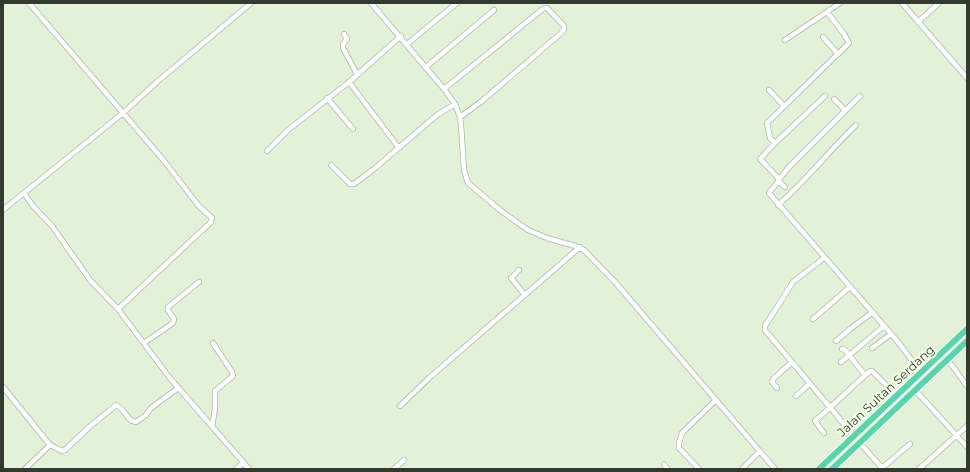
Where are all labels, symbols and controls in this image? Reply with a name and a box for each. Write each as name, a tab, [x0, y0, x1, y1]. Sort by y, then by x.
street label: Jalan Sultan Serdang	[833, 342, 937, 440]

